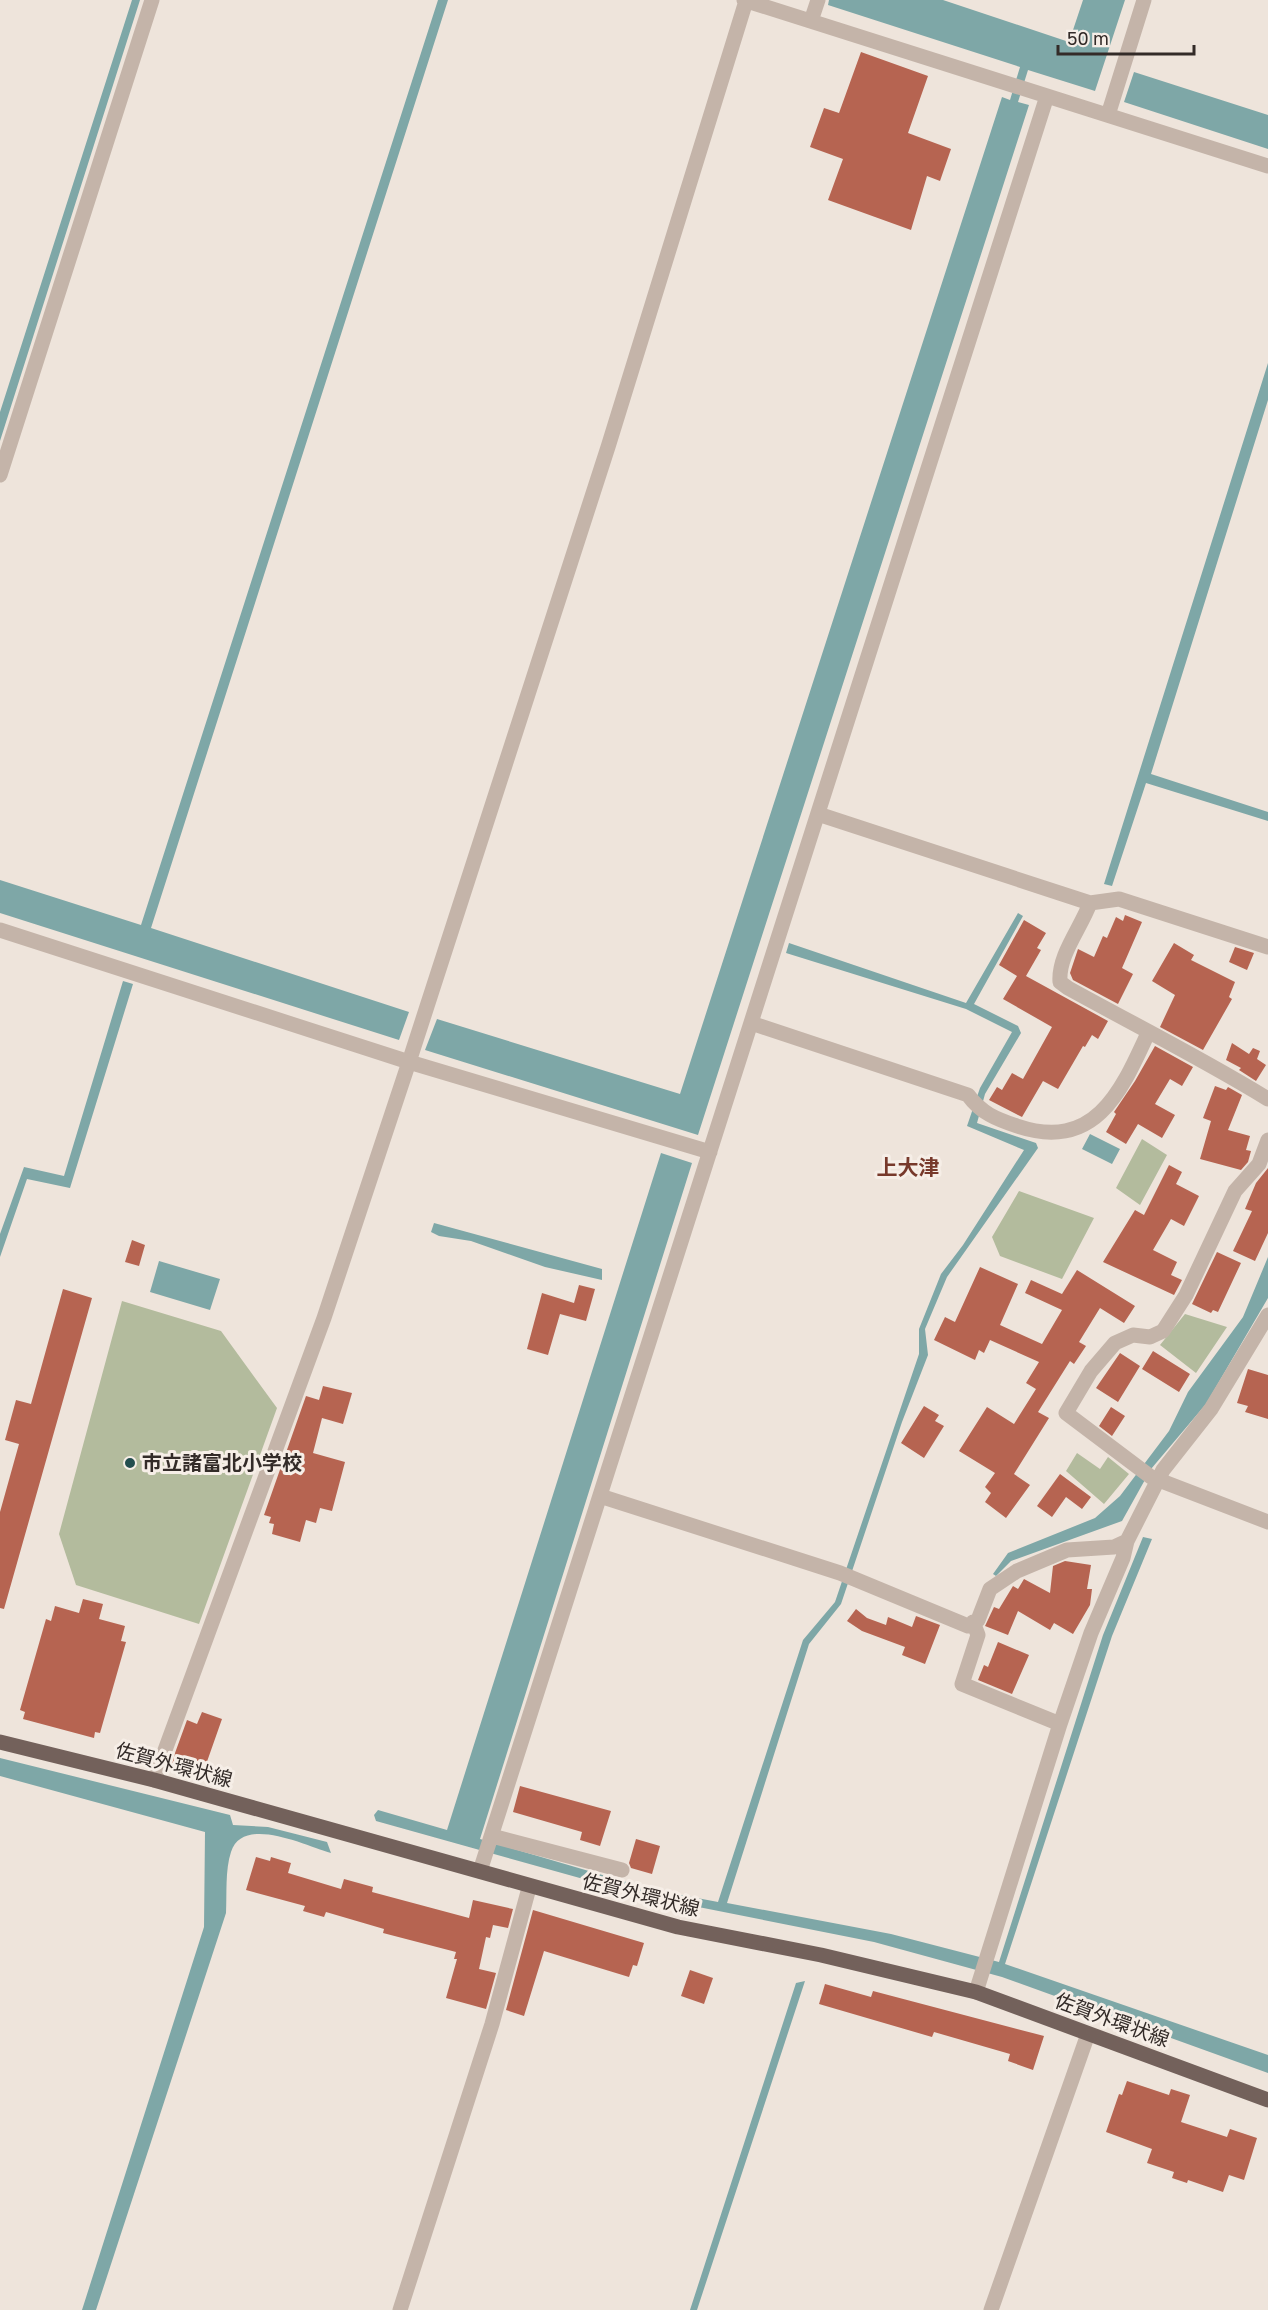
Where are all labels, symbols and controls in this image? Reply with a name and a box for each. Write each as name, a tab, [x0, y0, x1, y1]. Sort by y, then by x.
scale bar	[1058, 18, 1194, 56]
text: 50 m	[1067, 27, 1109, 49]
district label: 上大津	[877, 1154, 940, 1180]
place label: 市立諸富北小学校	[142, 1450, 302, 1474]
marker: 市立諸富北小学校	[123, 1456, 137, 1470]
street label: 佐賀外環状線	[113, 1737, 235, 1791]
street label: 佐賀外環状線	[580, 1868, 702, 1920]
street label: 佐賀外環状線	[1052, 1987, 1173, 2051]

